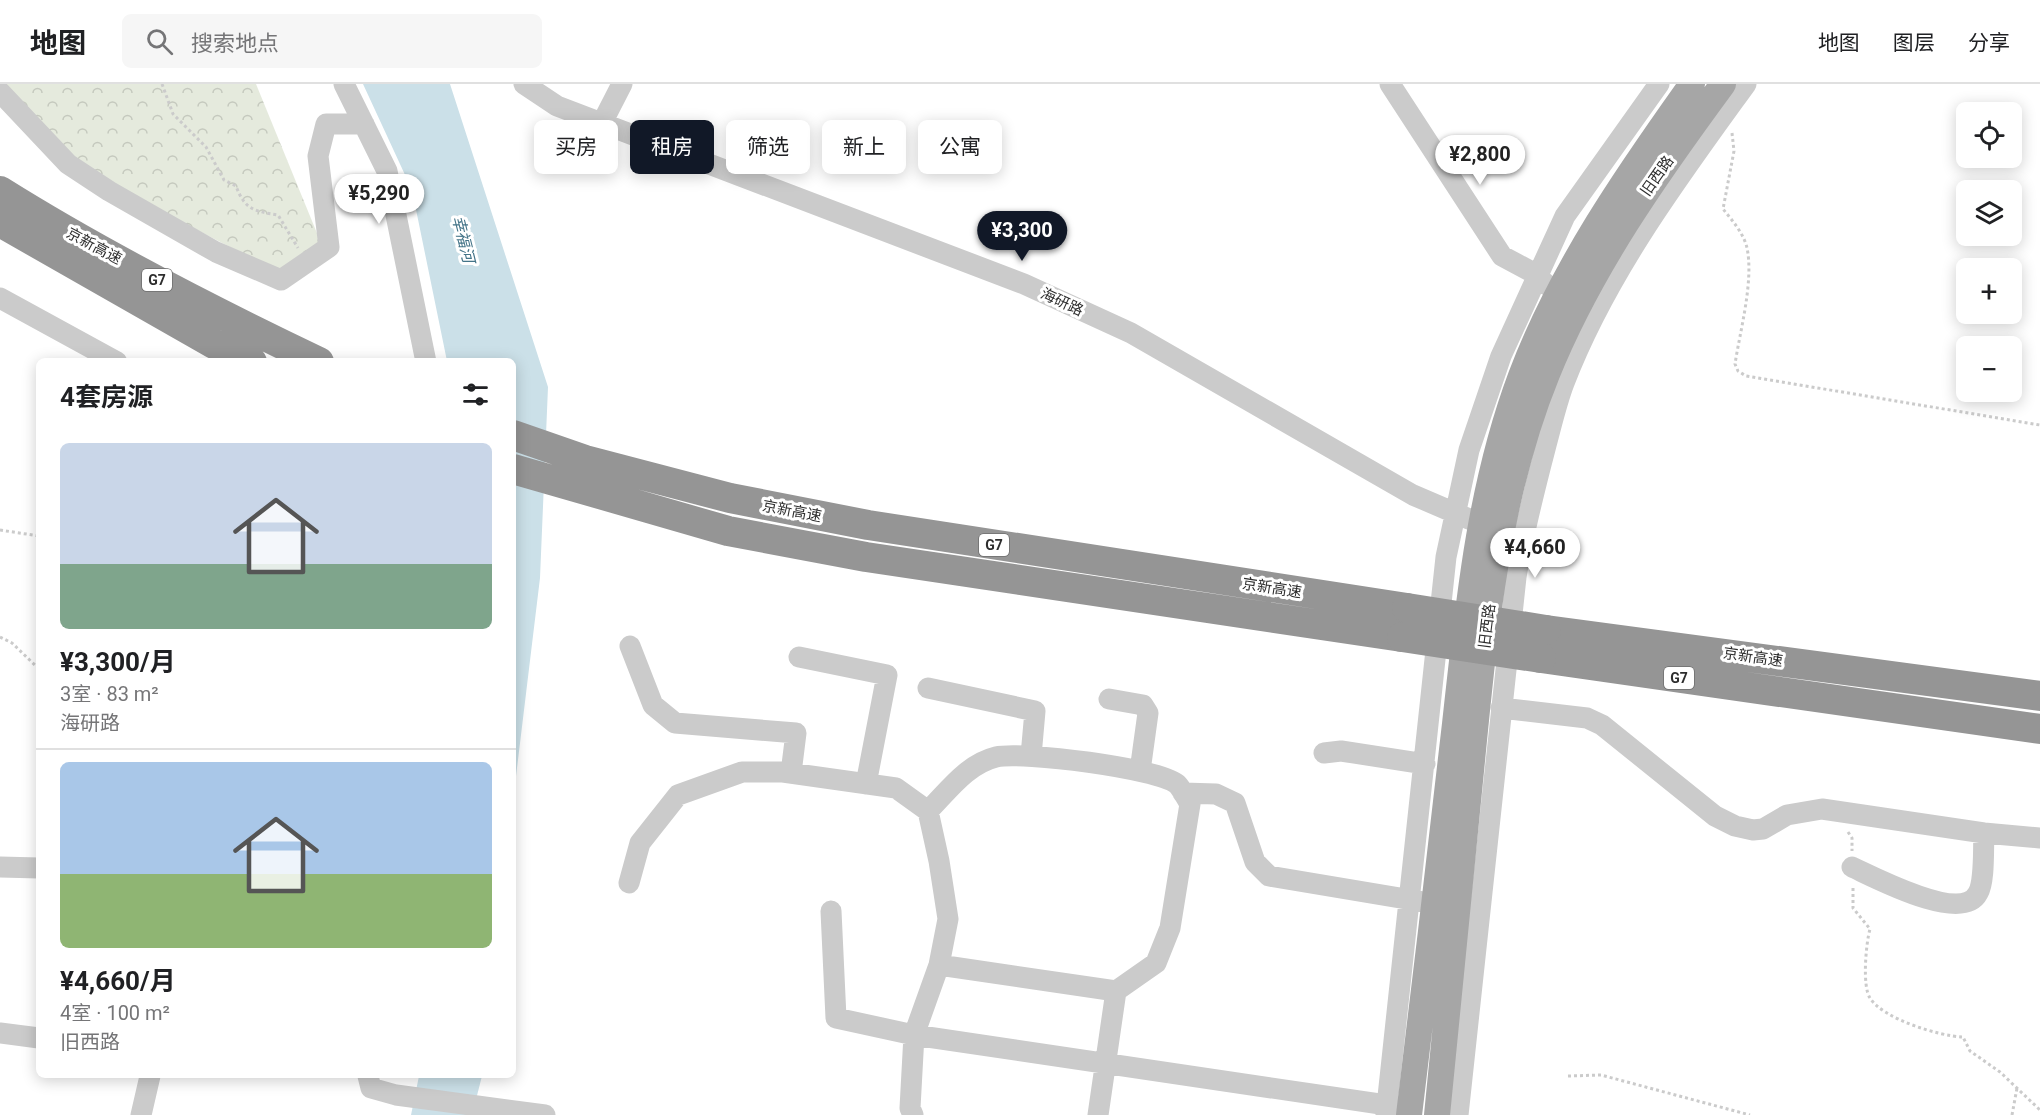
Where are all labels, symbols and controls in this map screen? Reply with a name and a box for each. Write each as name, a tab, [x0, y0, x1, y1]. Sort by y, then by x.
search box	[122, 14, 542, 68]
icon: search	[143, 25, 176, 58]
text: 地图	[30, 27, 86, 60]
text: 搜索地点	[191, 31, 279, 56]
text: 地图	[1818, 31, 1860, 55]
text: 图层	[1893, 31, 1935, 55]
text: 分享	[1968, 31, 2010, 55]
map controls	[1956, 102, 2022, 402]
button: locate	[1956, 102, 2022, 168]
chip: 买房	[534, 120, 618, 174]
chip: 租房	[630, 120, 714, 174]
chip: 筛选	[726, 120, 810, 174]
chip: 新上	[822, 120, 906, 174]
chip: 公寓	[918, 120, 1002, 174]
pin: ¥2,800	[1431, 135, 1529, 186]
text: ¥2,800	[1449, 142, 1511, 166]
street label: 旧西路	[1637, 152, 1677, 200]
pin: ¥5,290	[330, 174, 428, 225]
button: layers	[1956, 180, 2022, 246]
text: ¥5,290	[348, 181, 410, 205]
pin: ¥3,300	[973, 211, 1071, 262]
water label: 幸福河	[448, 214, 479, 268]
text: ¥3,300	[991, 218, 1053, 242]
street label: 京新高速	[63, 224, 125, 268]
button: +	[1956, 258, 2022, 324]
road number: G7	[142, 269, 172, 291]
street label: 海研路	[1038, 284, 1086, 320]
button: −	[1956, 336, 2022, 402]
icon: filters	[459, 378, 492, 411]
text: 4套房源	[60, 382, 153, 412]
icon: home	[222, 482, 330, 590]
street label: 京新高速	[761, 496, 823, 526]
pin: ¥4,660	[1486, 528, 1584, 579]
road number: G7	[979, 534, 1009, 556]
text: ¥4,660	[1504, 535, 1566, 559]
street label: 京新高速	[1241, 574, 1303, 602]
street label: 旧西路	[1475, 603, 1499, 649]
street label: 京新高速	[1722, 644, 1784, 670]
text: ¥3,300/月	[60, 647, 176, 677]
road number: G7	[1664, 667, 1694, 689]
text: 3室 · 83 m²	[60, 682, 159, 706]
text: 海研路	[60, 711, 120, 735]
icon: home	[222, 801, 330, 909]
text: ¥4,660/月	[60, 966, 176, 996]
text: 4室 · 100 m²	[60, 1001, 170, 1025]
text: 旧西路	[60, 1030, 120, 1054]

